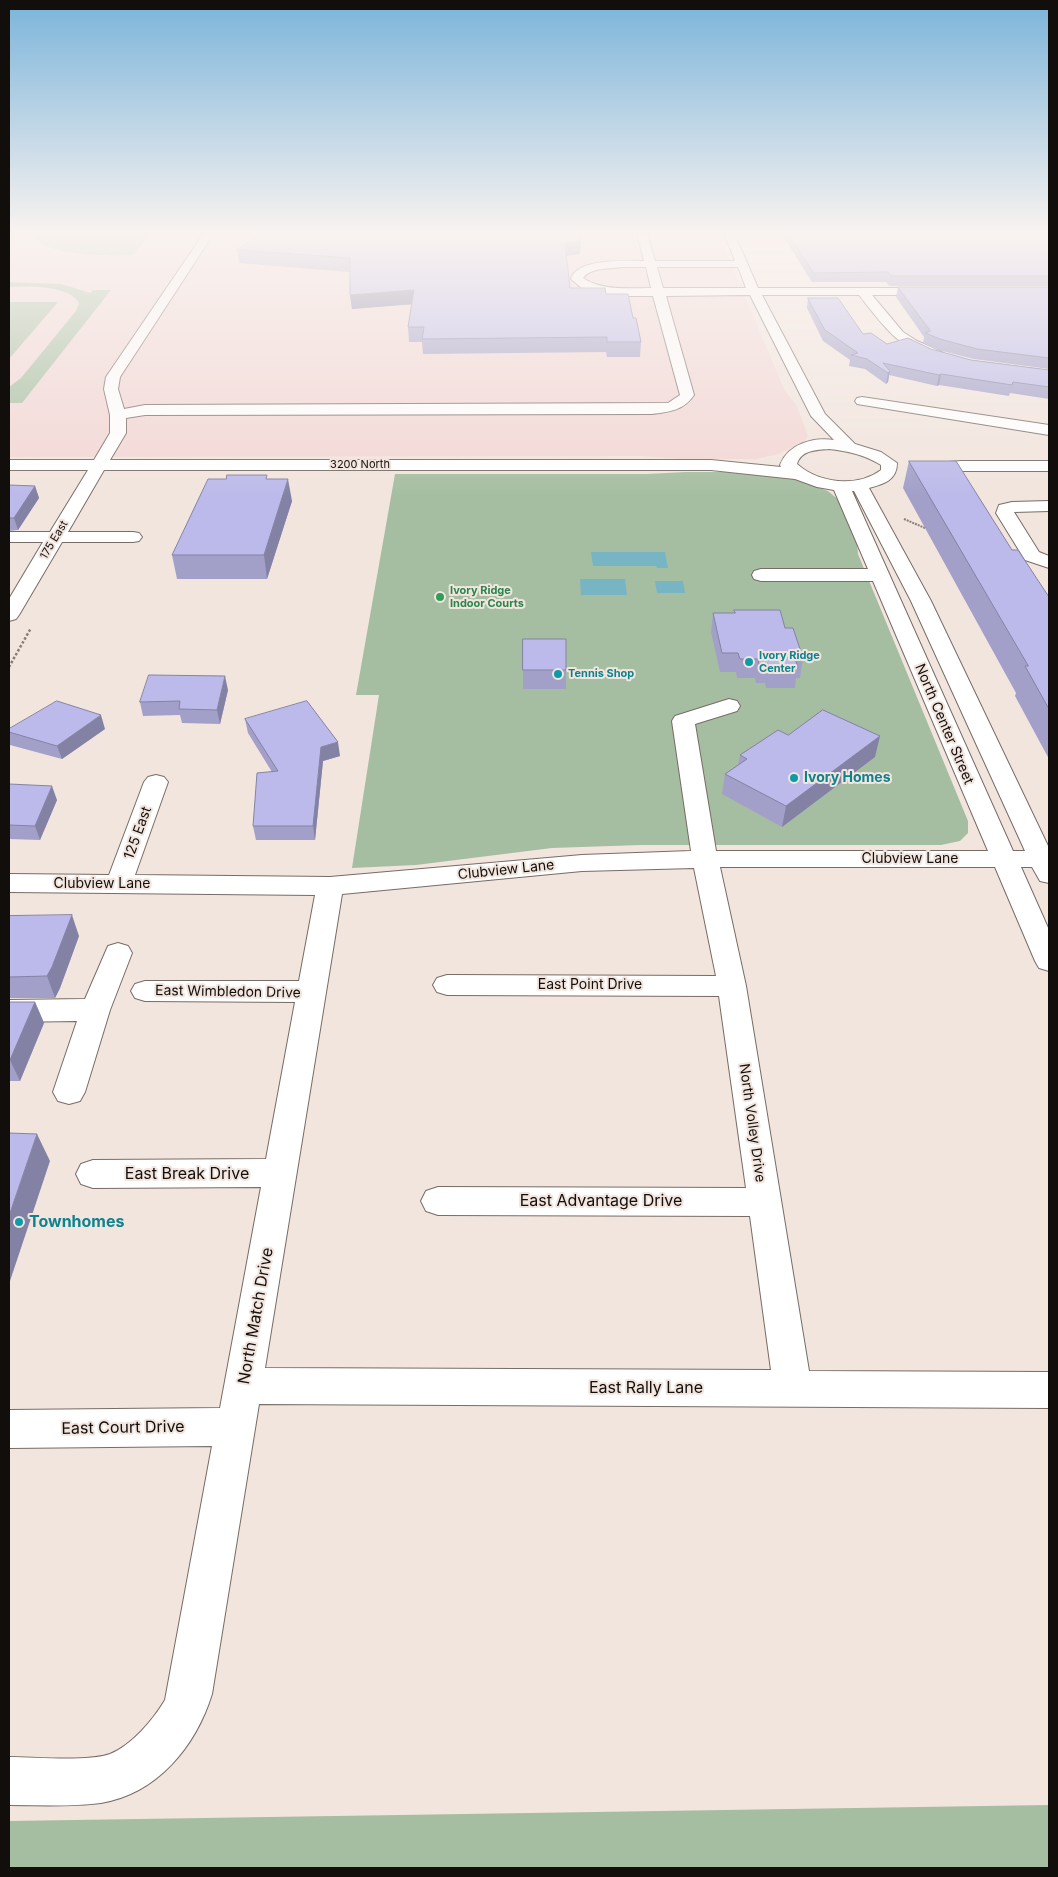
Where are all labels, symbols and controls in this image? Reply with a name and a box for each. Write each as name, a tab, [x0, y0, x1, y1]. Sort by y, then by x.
street label: 3200 North	[330, 458, 390, 472]
street label: 175 East	[37, 518, 71, 562]
place label: Ivory Ridge Indoor Courts	[450, 584, 524, 610]
marker: Ivory Ridge Indoor Courts	[434, 591, 446, 603]
place label: Ivory Ridge Center	[759, 649, 820, 675]
marker: Ivory Ridge Center	[743, 656, 755, 668]
street label: North Center Street	[911, 661, 977, 787]
place label: Tennis Shop	[568, 667, 634, 681]
marker: Tennis Shop	[552, 668, 564, 680]
place label: Ivory Homes	[804, 770, 890, 786]
marker: Ivory Homes	[788, 772, 800, 784]
street label: 125 East	[121, 804, 155, 862]
street label: Clubview Lane	[862, 851, 958, 867]
street label: Clubview Lane	[457, 857, 555, 883]
street label: Clubview Lane	[54, 876, 150, 892]
street label: East Point Drive	[538, 977, 642, 993]
street label: East Wimbledon Drive	[155, 982, 301, 1002]
street label: North Volley Drive	[735, 1063, 769, 1183]
street label: East Break Drive	[125, 1164, 249, 1184]
street label: East Advantage Drive	[520, 1191, 682, 1211]
place label: Townhomes	[29, 1212, 124, 1232]
marker: Townhomes	[13, 1216, 25, 1228]
street label: North Match Drive	[235, 1246, 277, 1386]
street label: East Rally Lane	[589, 1378, 703, 1398]
street label: East Court Drive	[61, 1417, 185, 1439]

